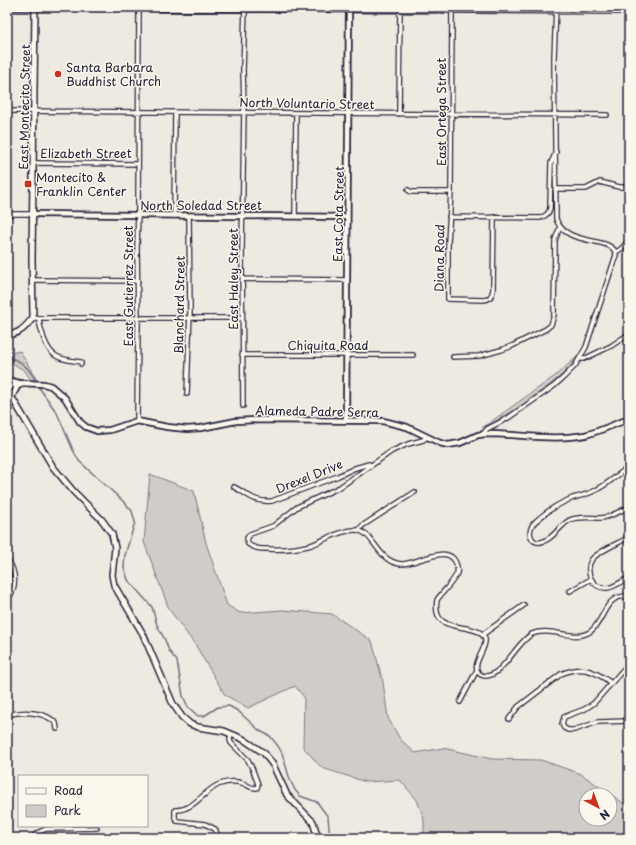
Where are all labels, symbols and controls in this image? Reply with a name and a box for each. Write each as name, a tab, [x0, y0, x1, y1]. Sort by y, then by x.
street label: East Montecito Street	[14, 44, 34, 170]
place label: Santa Barbara Buddhist Church	[66, 58, 161, 90]
street label: East Ortega Street	[432, 58, 450, 166]
marker: Santa Barbara Buddhist Church	[53, 69, 63, 79]
street label: North Voluntario Street	[239, 93, 375, 113]
street label: Elizabeth Street	[40, 144, 132, 162]
street label: East Cota Street	[328, 166, 348, 262]
place label: Montecito & Franklin Center	[36, 168, 127, 200]
marker: Montecito & Franklin Center	[23, 179, 33, 189]
street label: North Soledad Street	[140, 196, 262, 214]
street label: Diana Road	[429, 224, 449, 292]
street label: East Gutierrez Street	[119, 225, 137, 346]
street label: East Haley Street	[224, 228, 242, 330]
street label: Blanchard Street	[169, 256, 189, 354]
street label: Chiquita Road	[288, 336, 368, 354]
street label: Alameda Padre Serra	[255, 401, 379, 421]
street label: Drexel Drive	[273, 454, 345, 498]
legend	[18, 775, 148, 827]
text: Road	[54, 781, 83, 799]
north arrow	[578, 787, 618, 827]
text: Park	[54, 801, 81, 819]
text: N	[596, 806, 614, 824]

